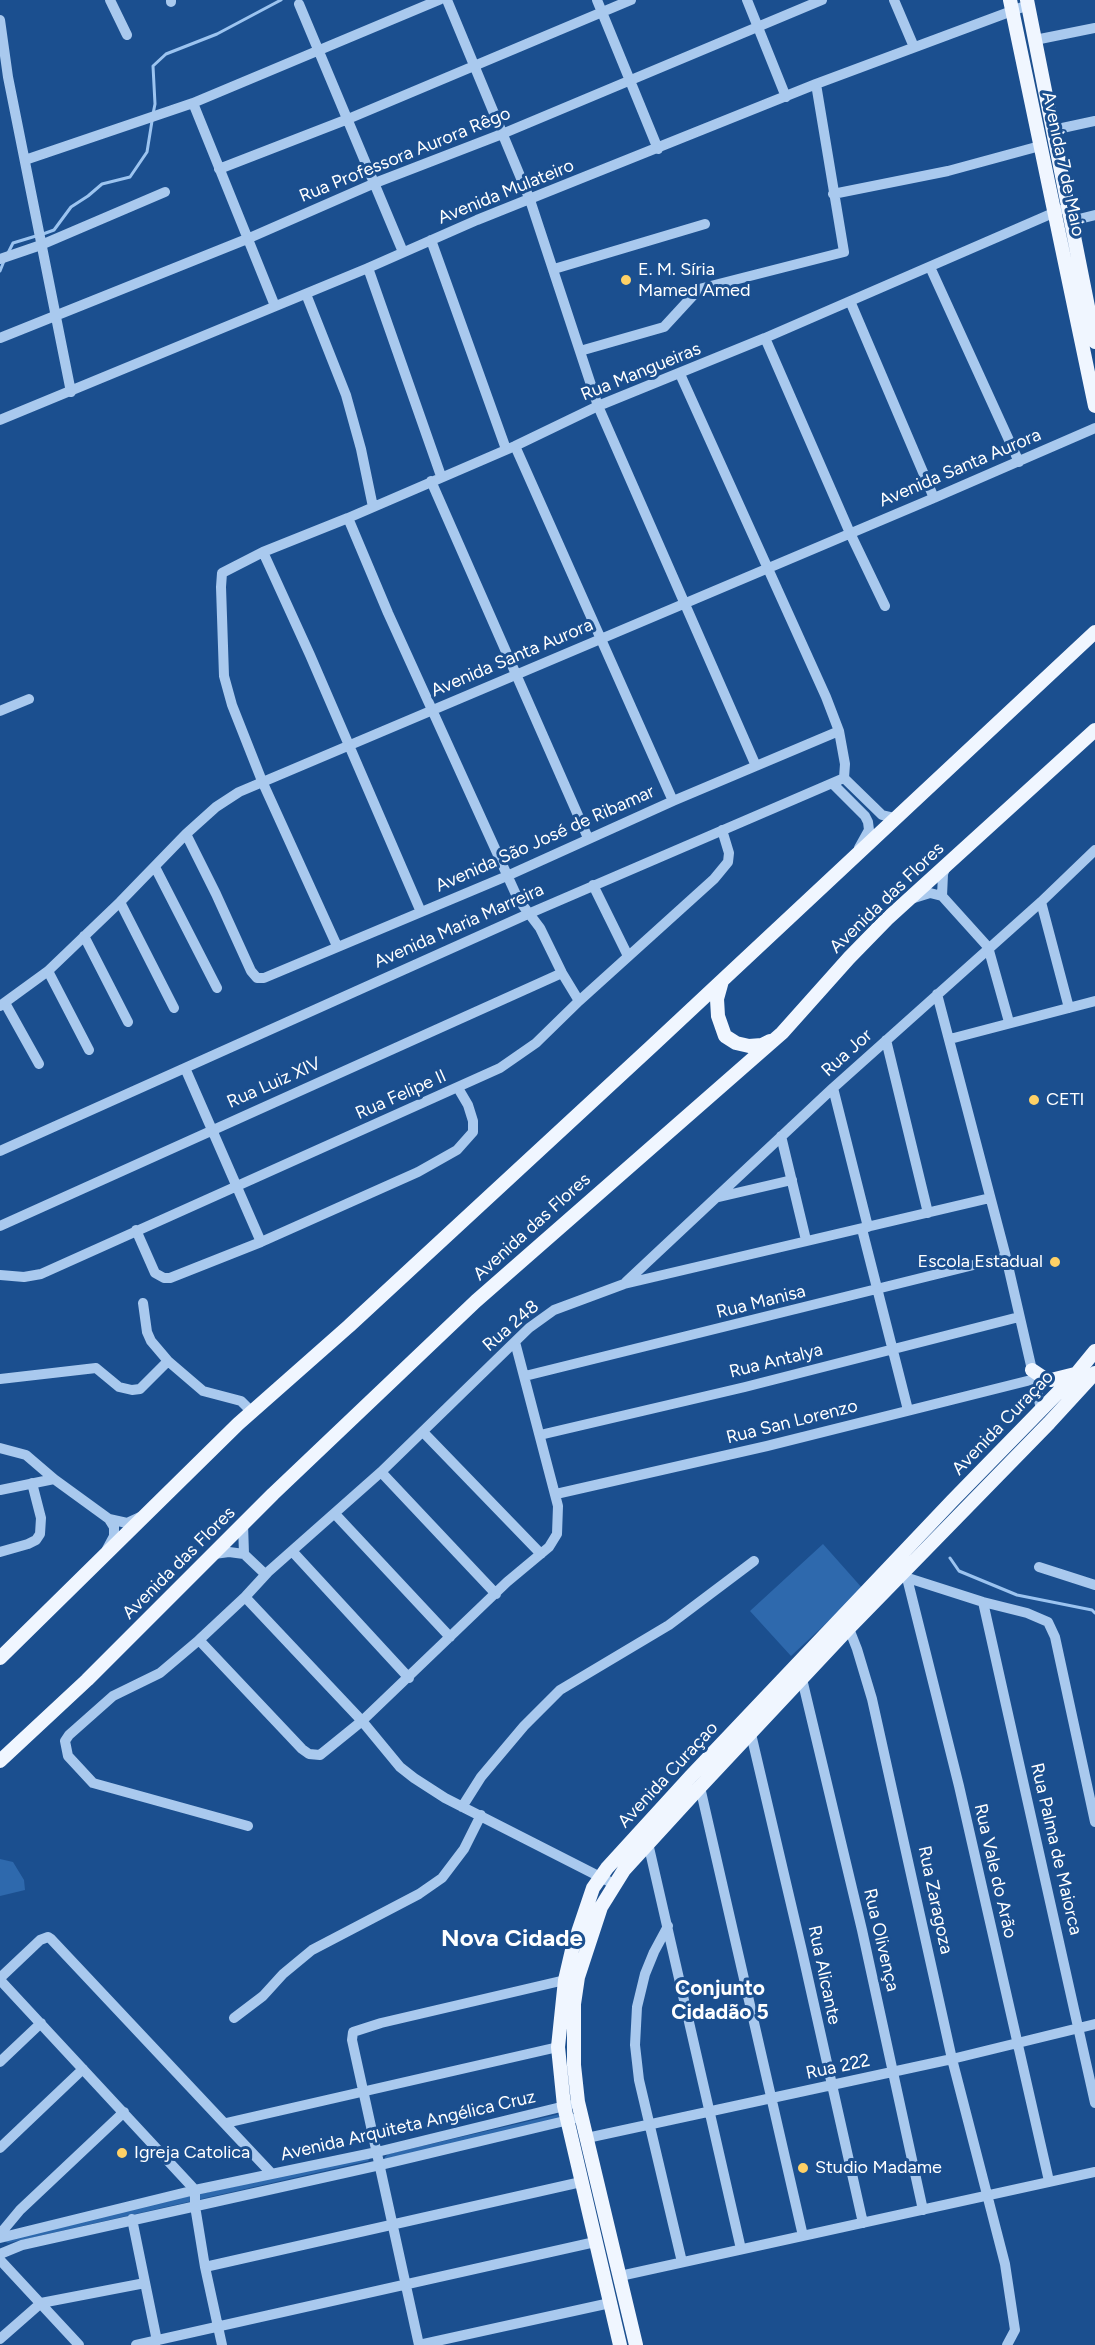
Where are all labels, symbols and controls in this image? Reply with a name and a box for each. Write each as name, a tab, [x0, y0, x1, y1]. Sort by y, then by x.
street label: Avenida 7 de Maio	[1037, 90, 1089, 238]
street label: Rua Professora Aurora Rêgo	[296, 103, 514, 207]
street label: Avenida Mulateiro	[435, 155, 577, 229]
place label: E. M. Síria Mamed Amed	[638, 259, 750, 302]
marker: E. M. Síria Mamed Amed	[619, 273, 633, 287]
street label: Rua Mangueiras	[578, 338, 704, 406]
street label: Avenida Santa Aurora	[876, 424, 1044, 512]
street label: Avenida Santa Aurora	[428, 614, 596, 702]
street label: Avenida São José de Ribamar	[432, 781, 658, 897]
street label: Avenida das Flores	[825, 838, 949, 958]
street label: Avenida Maria Marreira	[371, 879, 547, 973]
street label: Rua Jor	[817, 1025, 877, 1081]
street label: Rua Luiz XIV	[224, 1053, 324, 1113]
street label: Rua Felipe II	[352, 1065, 450, 1125]
place label: CETI	[1046, 1089, 1084, 1111]
marker: CETI	[1027, 1093, 1041, 1107]
street label: Avenida das Flores	[469, 1169, 595, 1285]
place label: Escola Estadual	[917, 1251, 1043, 1273]
marker: Escola Estadual	[1048, 1255, 1062, 1269]
street label: Rua Manisa	[714, 1280, 808, 1324]
street label: Rua 248	[479, 1296, 543, 1356]
street label: Rua Antalya	[727, 1339, 825, 1383]
street label: Avenida Curaçao	[948, 1366, 1058, 1480]
street label: Rua San Lorenzo	[724, 1395, 860, 1449]
street label: Avenida das Flores	[118, 1502, 240, 1624]
street label: Avenida Curaçao	[613, 1718, 723, 1832]
street label: Rua Palma de Maiorca	[1026, 1761, 1086, 1937]
street label: Rua Vale do Arão	[969, 1802, 1021, 1940]
street label: Rua Zaragoza	[913, 1844, 957, 1956]
street label: Rua Olivença	[859, 1886, 903, 1994]
street label: Rua Alicante	[803, 1923, 845, 2027]
district label: Nova Cidade	[441, 1925, 583, 1953]
district label: Conjunto Cidadão 5	[671, 1976, 769, 2026]
street label: Rua 222	[804, 2050, 872, 2084]
street label: Avenida Arquiteta Angélica Cruz	[278, 2086, 538, 2166]
place label: Igreja Catolica	[134, 2142, 250, 2164]
marker: Igreja Catolica	[115, 2146, 129, 2160]
place label: Studio Madame	[815, 2157, 942, 2179]
marker: Studio Madame	[796, 2161, 810, 2175]

